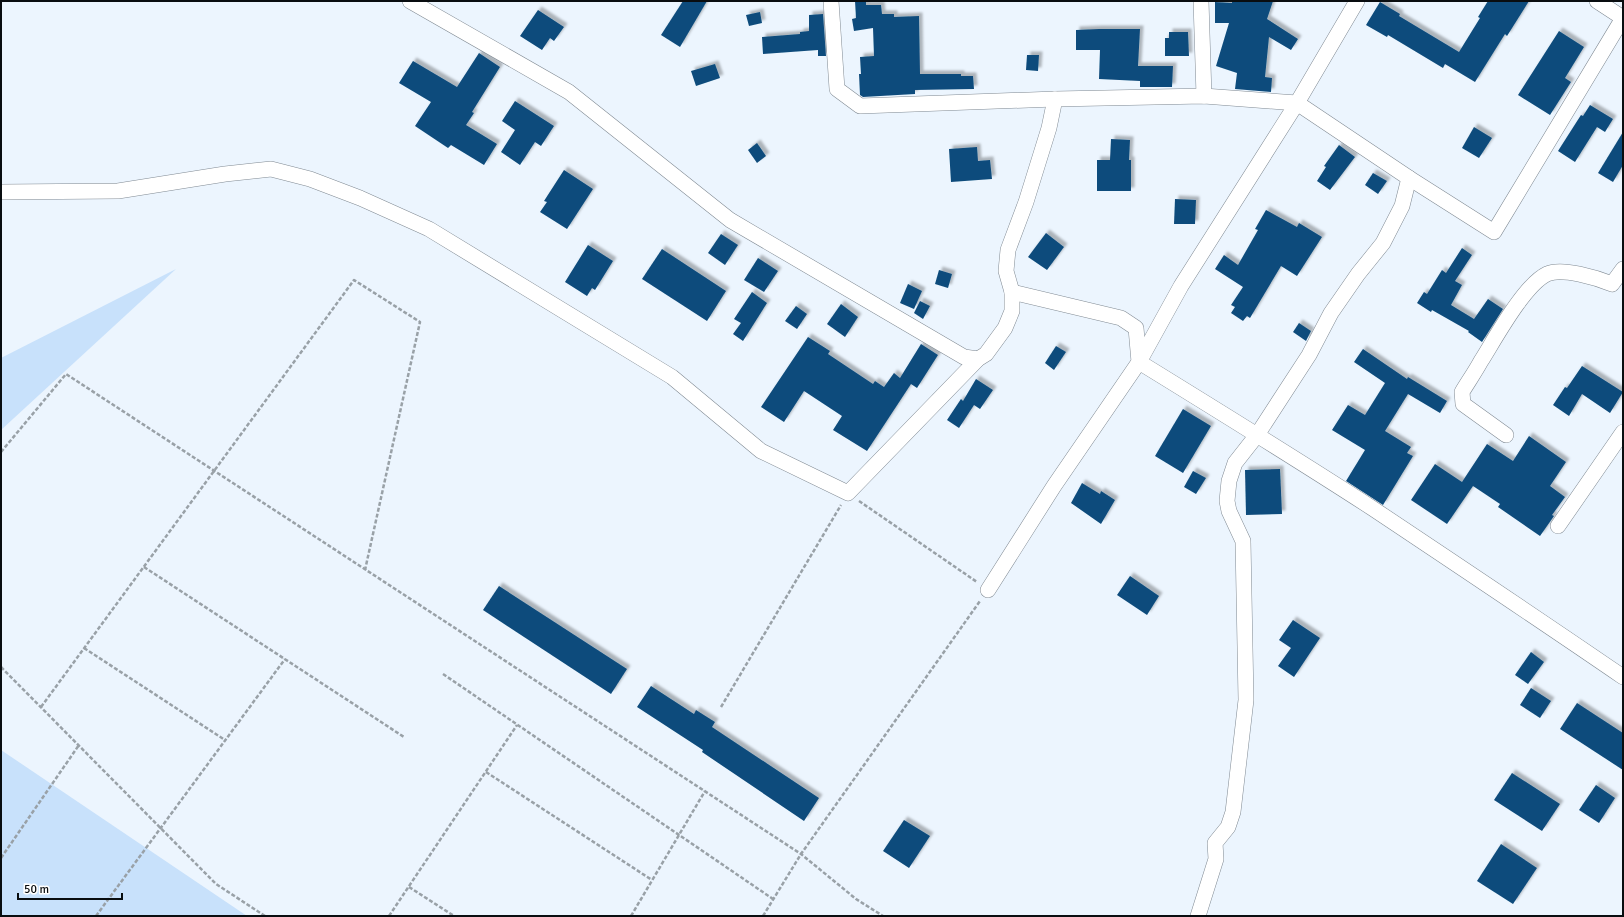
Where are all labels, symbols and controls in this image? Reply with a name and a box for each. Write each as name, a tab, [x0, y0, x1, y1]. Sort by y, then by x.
scale bar	[18, 875, 122, 901]
text: 50 m	[24, 882, 49, 897]

